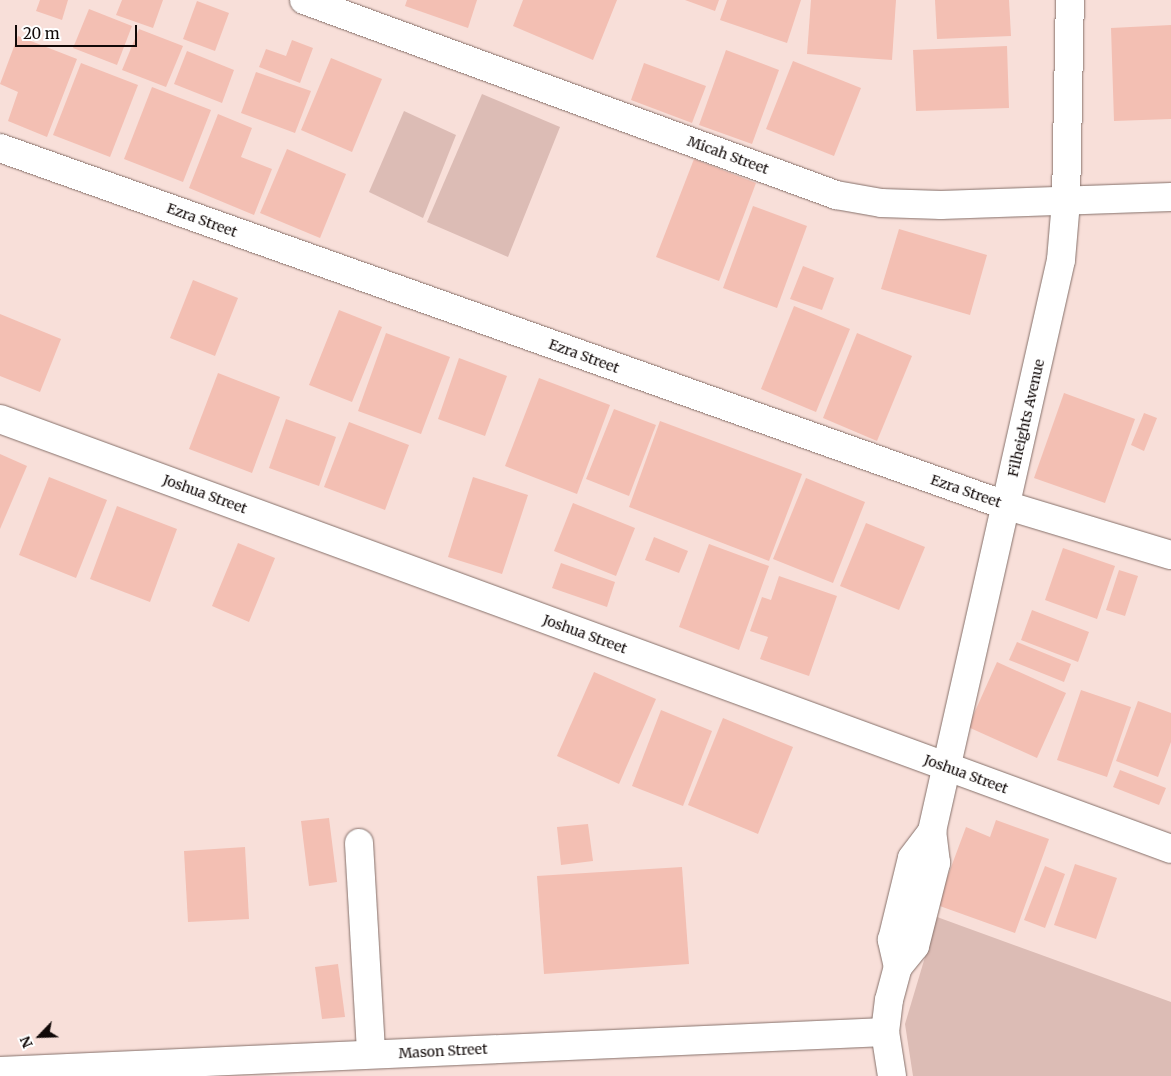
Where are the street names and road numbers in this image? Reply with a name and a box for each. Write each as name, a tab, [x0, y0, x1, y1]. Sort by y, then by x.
street label: Micah Street	[685, 132, 771, 178]
street label: Ezra Street	[165, 200, 239, 240]
street label: Ezra Street	[547, 336, 621, 376]
street label: Filheights Avenue	[1004, 358, 1048, 478]
street label: Joshua Street	[161, 471, 249, 517]
street label: Ezra Street	[928, 471, 1004, 511]
street label: Joshua Street	[541, 611, 629, 657]
street label: Joshua Street	[922, 751, 1010, 797]
street label: Mason Street	[398, 1040, 488, 1062]

